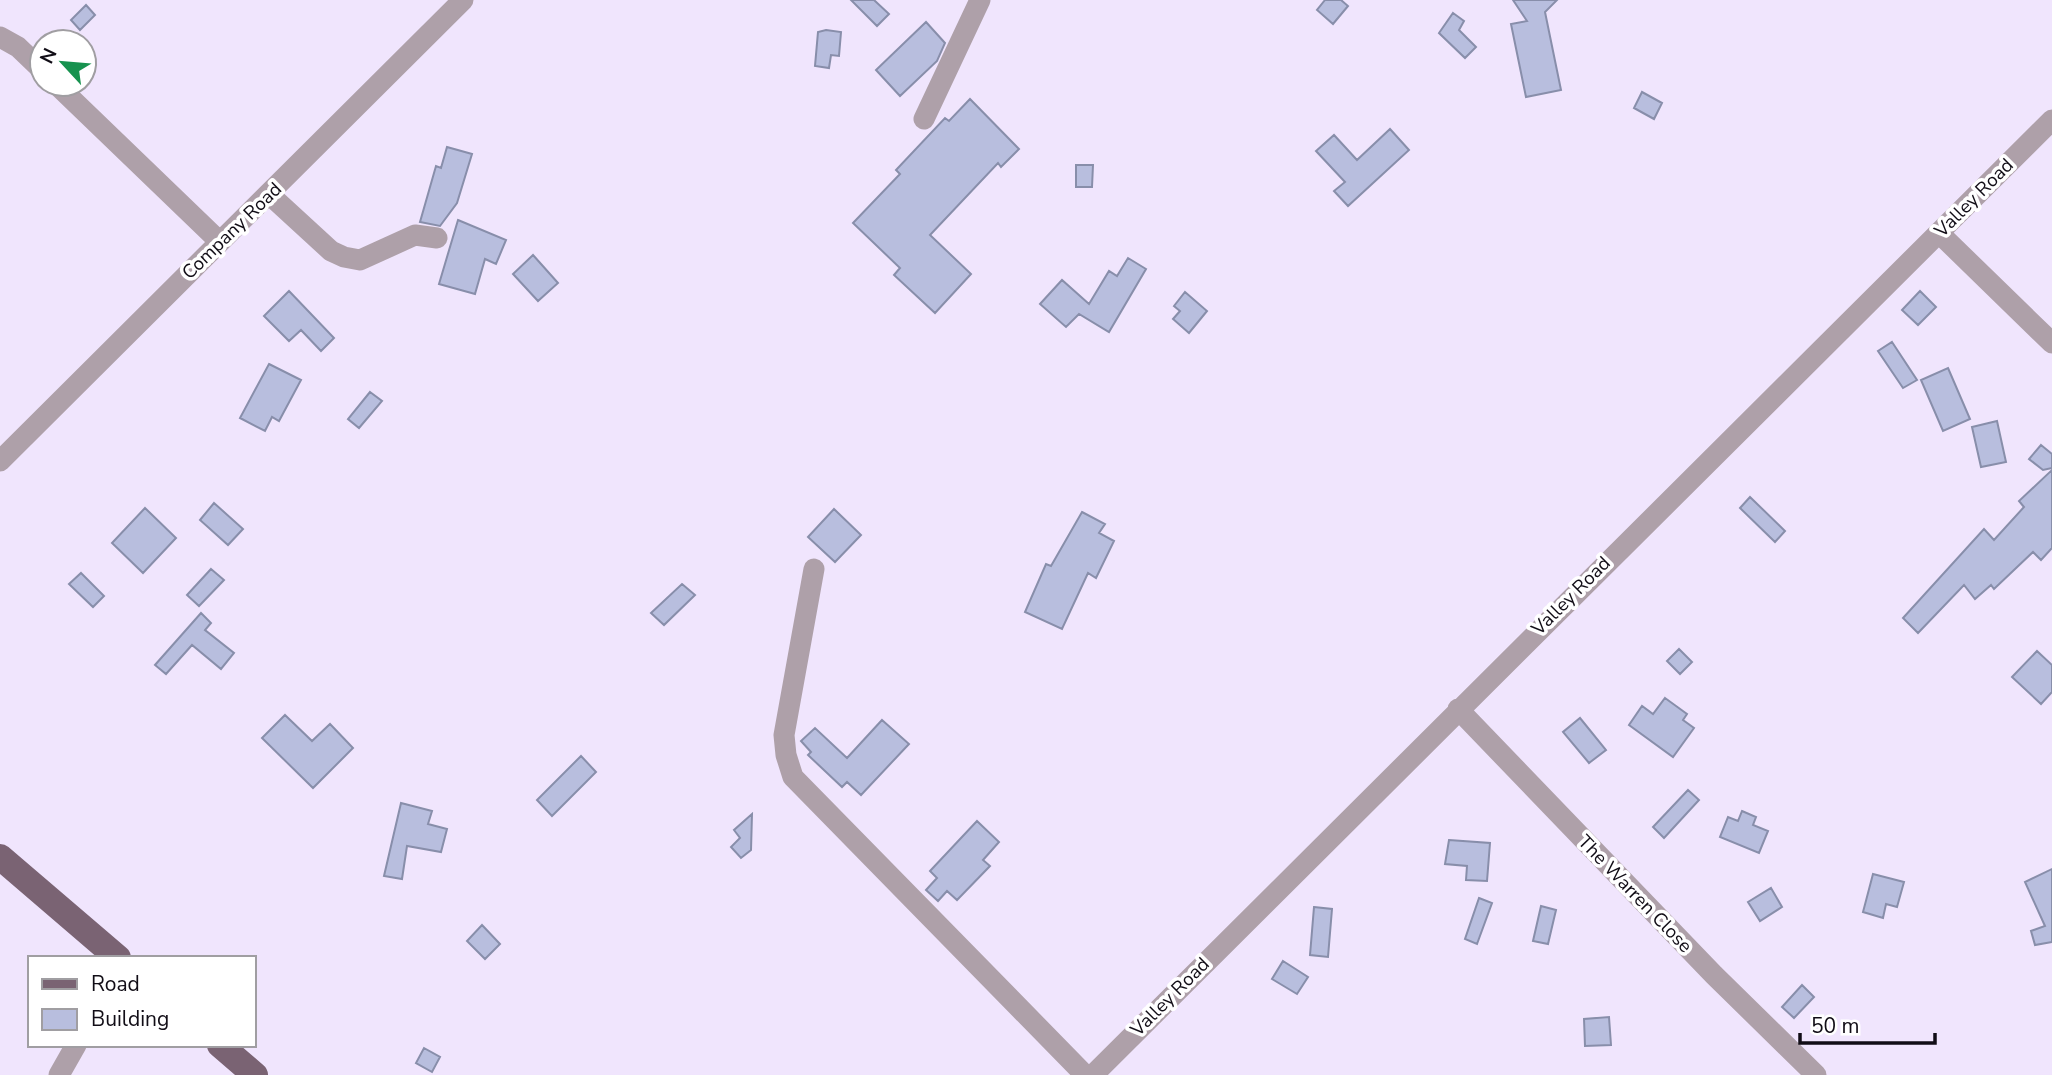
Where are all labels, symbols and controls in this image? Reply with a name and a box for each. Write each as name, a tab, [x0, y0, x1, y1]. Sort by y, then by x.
north arrow	[28, 28, 98, 98]
text: N	[34, 44, 63, 68]
street label: Valley Road	[1928, 153, 2019, 244]
street label: Company Road	[176, 177, 288, 285]
street label: Valley Road	[1525, 551, 1616, 642]
street label: The Warren Close	[1572, 829, 1698, 959]
street label: Valley Road	[1124, 952, 1215, 1043]
legend	[28, 956, 256, 1047]
text: Road	[91, 970, 140, 998]
scale bar	[1800, 1002, 1935, 1046]
text: Building	[91, 1005, 169, 1033]
text: 50 m	[1811, 1012, 1860, 1040]

